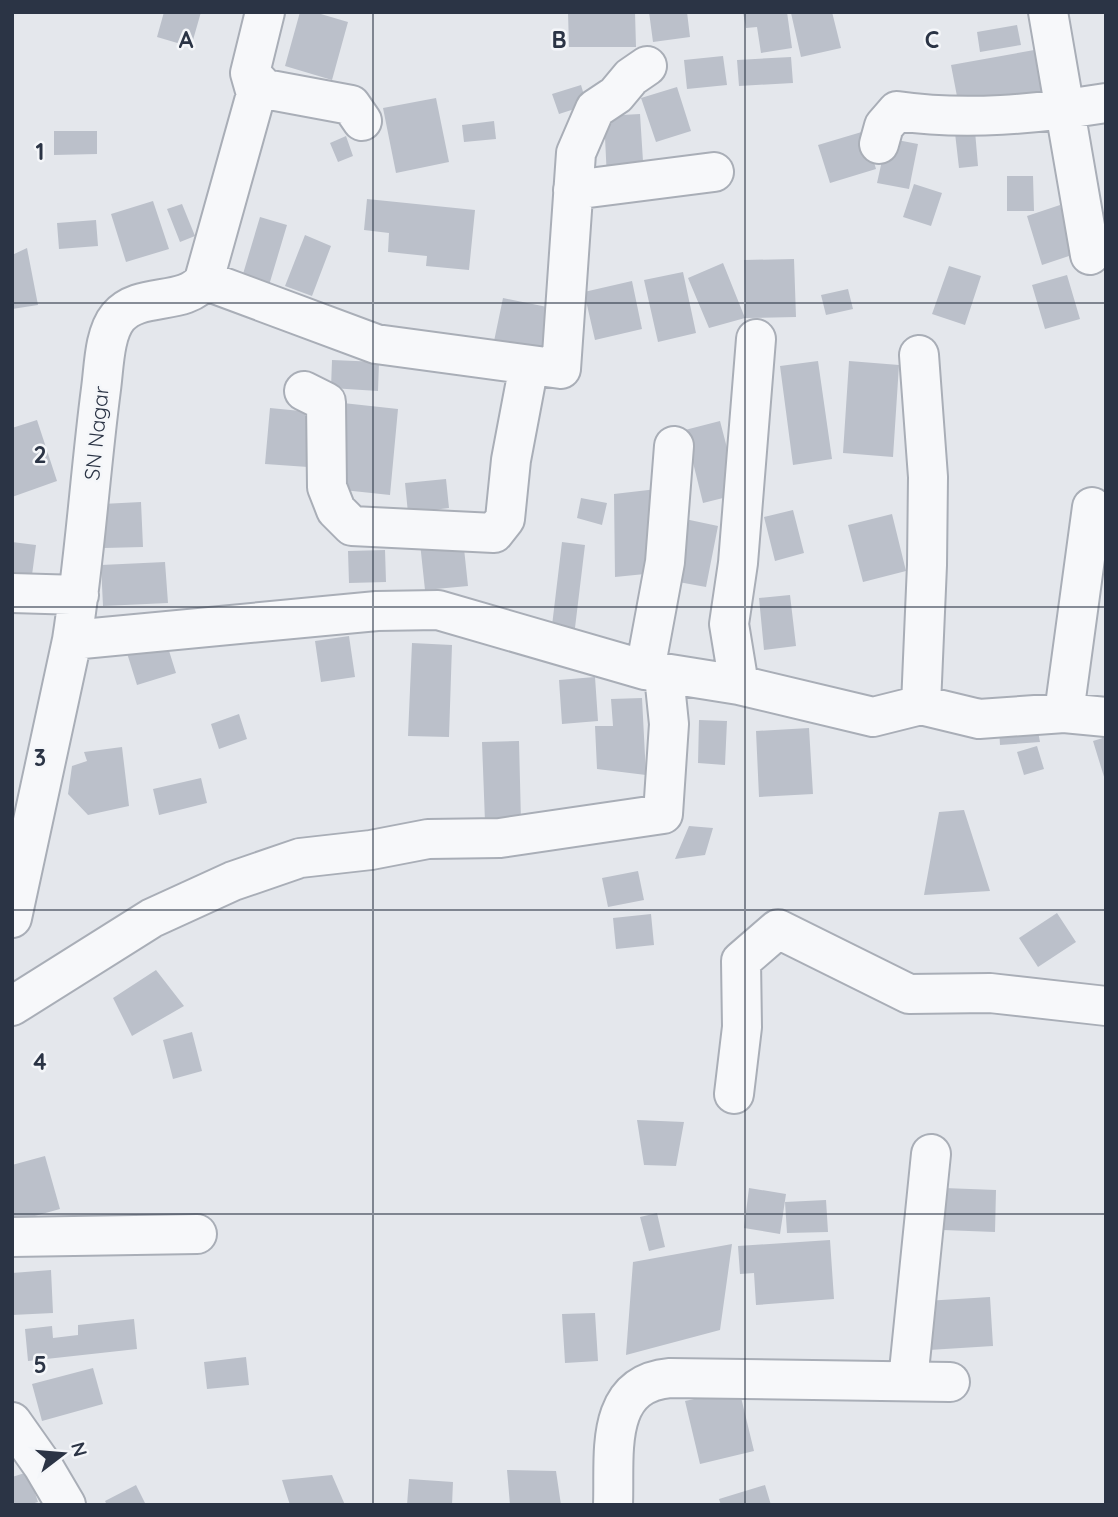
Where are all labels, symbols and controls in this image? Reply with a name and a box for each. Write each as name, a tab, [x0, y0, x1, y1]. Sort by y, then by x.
text: A	[179, 25, 194, 54]
text: B	[551, 25, 567, 54]
text: C	[925, 25, 939, 54]
text: 1	[36, 137, 44, 166]
street label: SN Nagar	[78, 385, 114, 481]
text: 2	[33, 440, 47, 469]
text: 3	[34, 743, 46, 772]
text: 4	[33, 1047, 47, 1076]
text: 5	[33, 1350, 47, 1379]
north arrow	[28, 1419, 98, 1489]
text: N	[66, 1439, 93, 1459]

